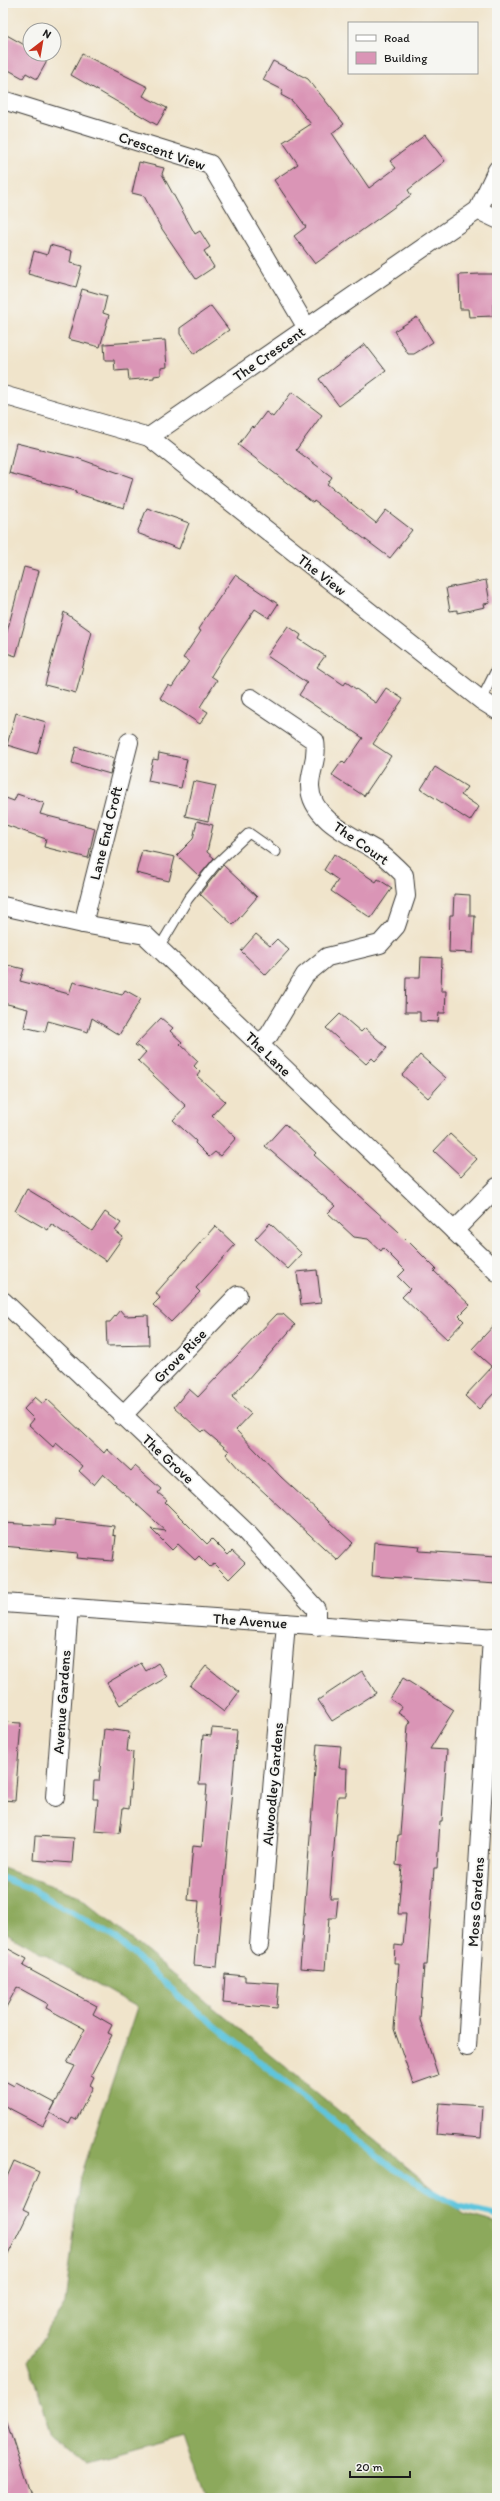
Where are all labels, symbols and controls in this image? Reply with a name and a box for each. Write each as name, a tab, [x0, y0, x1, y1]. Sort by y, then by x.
north arrow	[22, 22, 62, 62]
legend	[348, 22, 478, 74]
text: N	[40, 26, 53, 41]
text: Road	[384, 31, 410, 45]
text: Building	[384, 51, 428, 65]
street label: Crescent View	[116, 128, 208, 174]
street label: The Crescent	[229, 322, 309, 385]
street label: The View	[294, 550, 350, 600]
street label: Lane End Croft	[86, 784, 126, 882]
street label: The Court	[330, 817, 393, 869]
street label: The Lane	[241, 1028, 295, 1080]
street label: Grove Rise	[150, 1325, 210, 1387]
street label: The Grove	[138, 1430, 198, 1488]
street label: The Avenue	[212, 1609, 288, 1633]
street label: Avenue Gardens	[49, 1649, 75, 1755]
street label: Alwoodley Gardens	[259, 1721, 287, 1846]
street label: Moss Gardens	[464, 1856, 488, 1948]
scale bar	[350, 2453, 410, 2479]
text: 20 m	[356, 2460, 383, 2474]

